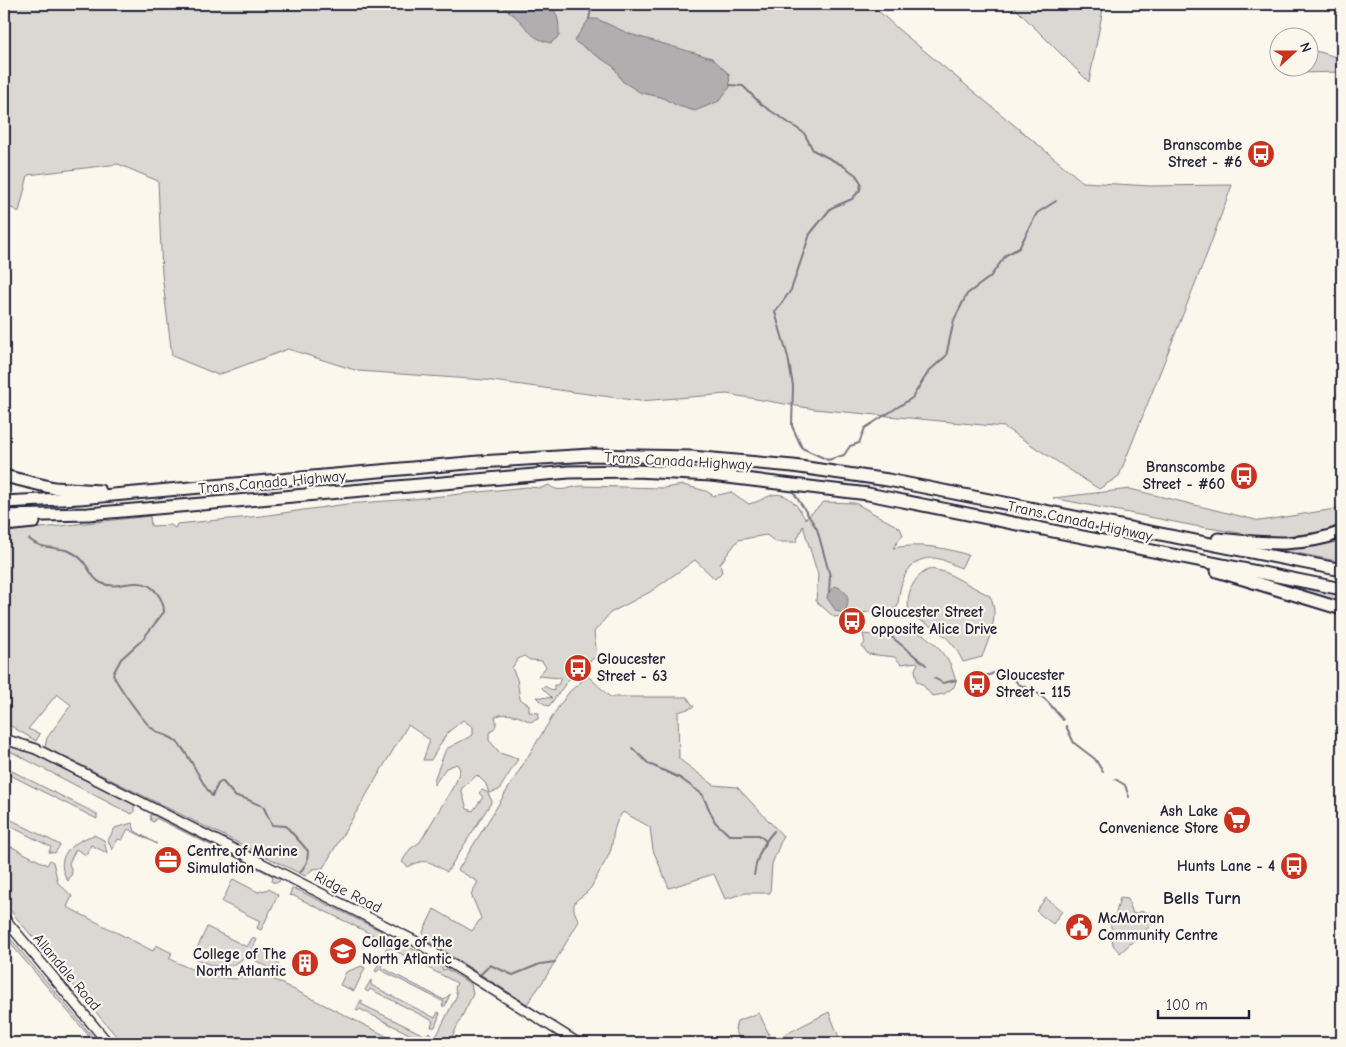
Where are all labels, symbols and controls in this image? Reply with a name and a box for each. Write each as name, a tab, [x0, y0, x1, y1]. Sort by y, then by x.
north arrow	[1268, 28, 1318, 78]
text: N	[1296, 40, 1315, 55]
place label: Branscombe Street - #6	[1163, 136, 1242, 171]
bus stop icon: Branscombe Street - #6	[1246, 139, 1276, 169]
street label: Trans Canada Highway	[604, 448, 753, 474]
place label: Branscombe Street - #60	[1143, 458, 1225, 493]
bus stop icon: Branscombe Street - #60	[1229, 461, 1259, 491]
street label: Trans Canada Highway	[198, 467, 347, 497]
street label: Trans Canada Highway	[1006, 497, 1154, 545]
place label: Gloucester Street opposite Alice Drive	[871, 603, 997, 638]
bus stop icon: Gloucester Street opposite Alice Drive	[837, 606, 867, 636]
place label: Gloucester Street - 63	[597, 650, 667, 685]
bus stop icon: Gloucester Street - 63	[563, 653, 593, 683]
place label: Gloucester Street - 115	[996, 666, 1071, 701]
bus stop icon: Gloucester Street - 115	[962, 669, 992, 699]
place label: Ash Lake Convenience Store	[1099, 802, 1218, 837]
supermarket icon: Ash Lake Convenience Store	[1222, 805, 1252, 835]
place label: Centre of Marine Simulation	[187, 842, 298, 877]
office icon: Centre of Marine Simulation	[153, 845, 183, 875]
bus stop icon: Hunts Lane - 4	[1279, 851, 1309, 881]
place label: Hunts Lane - 4	[1177, 857, 1275, 875]
street label: Ridge Road	[311, 867, 385, 917]
district label: Bells Turn	[1163, 888, 1241, 909]
place label: McMorran Community Centre	[1098, 909, 1218, 944]
public building icon: McMorran Community Centre	[1064, 912, 1094, 942]
street label: Allandale Road	[30, 930, 104, 1014]
place label: Collage of the North Atlantic	[362, 933, 452, 968]
school or university icon: Collage of the North Atlantic	[328, 936, 358, 966]
place label: College of The North Atlantic	[193, 945, 286, 980]
building icon: College of The North Atlantic	[290, 948, 320, 978]
scale bar	[1158, 987, 1250, 1019]
text: 100 m	[1166, 996, 1208, 1014]

